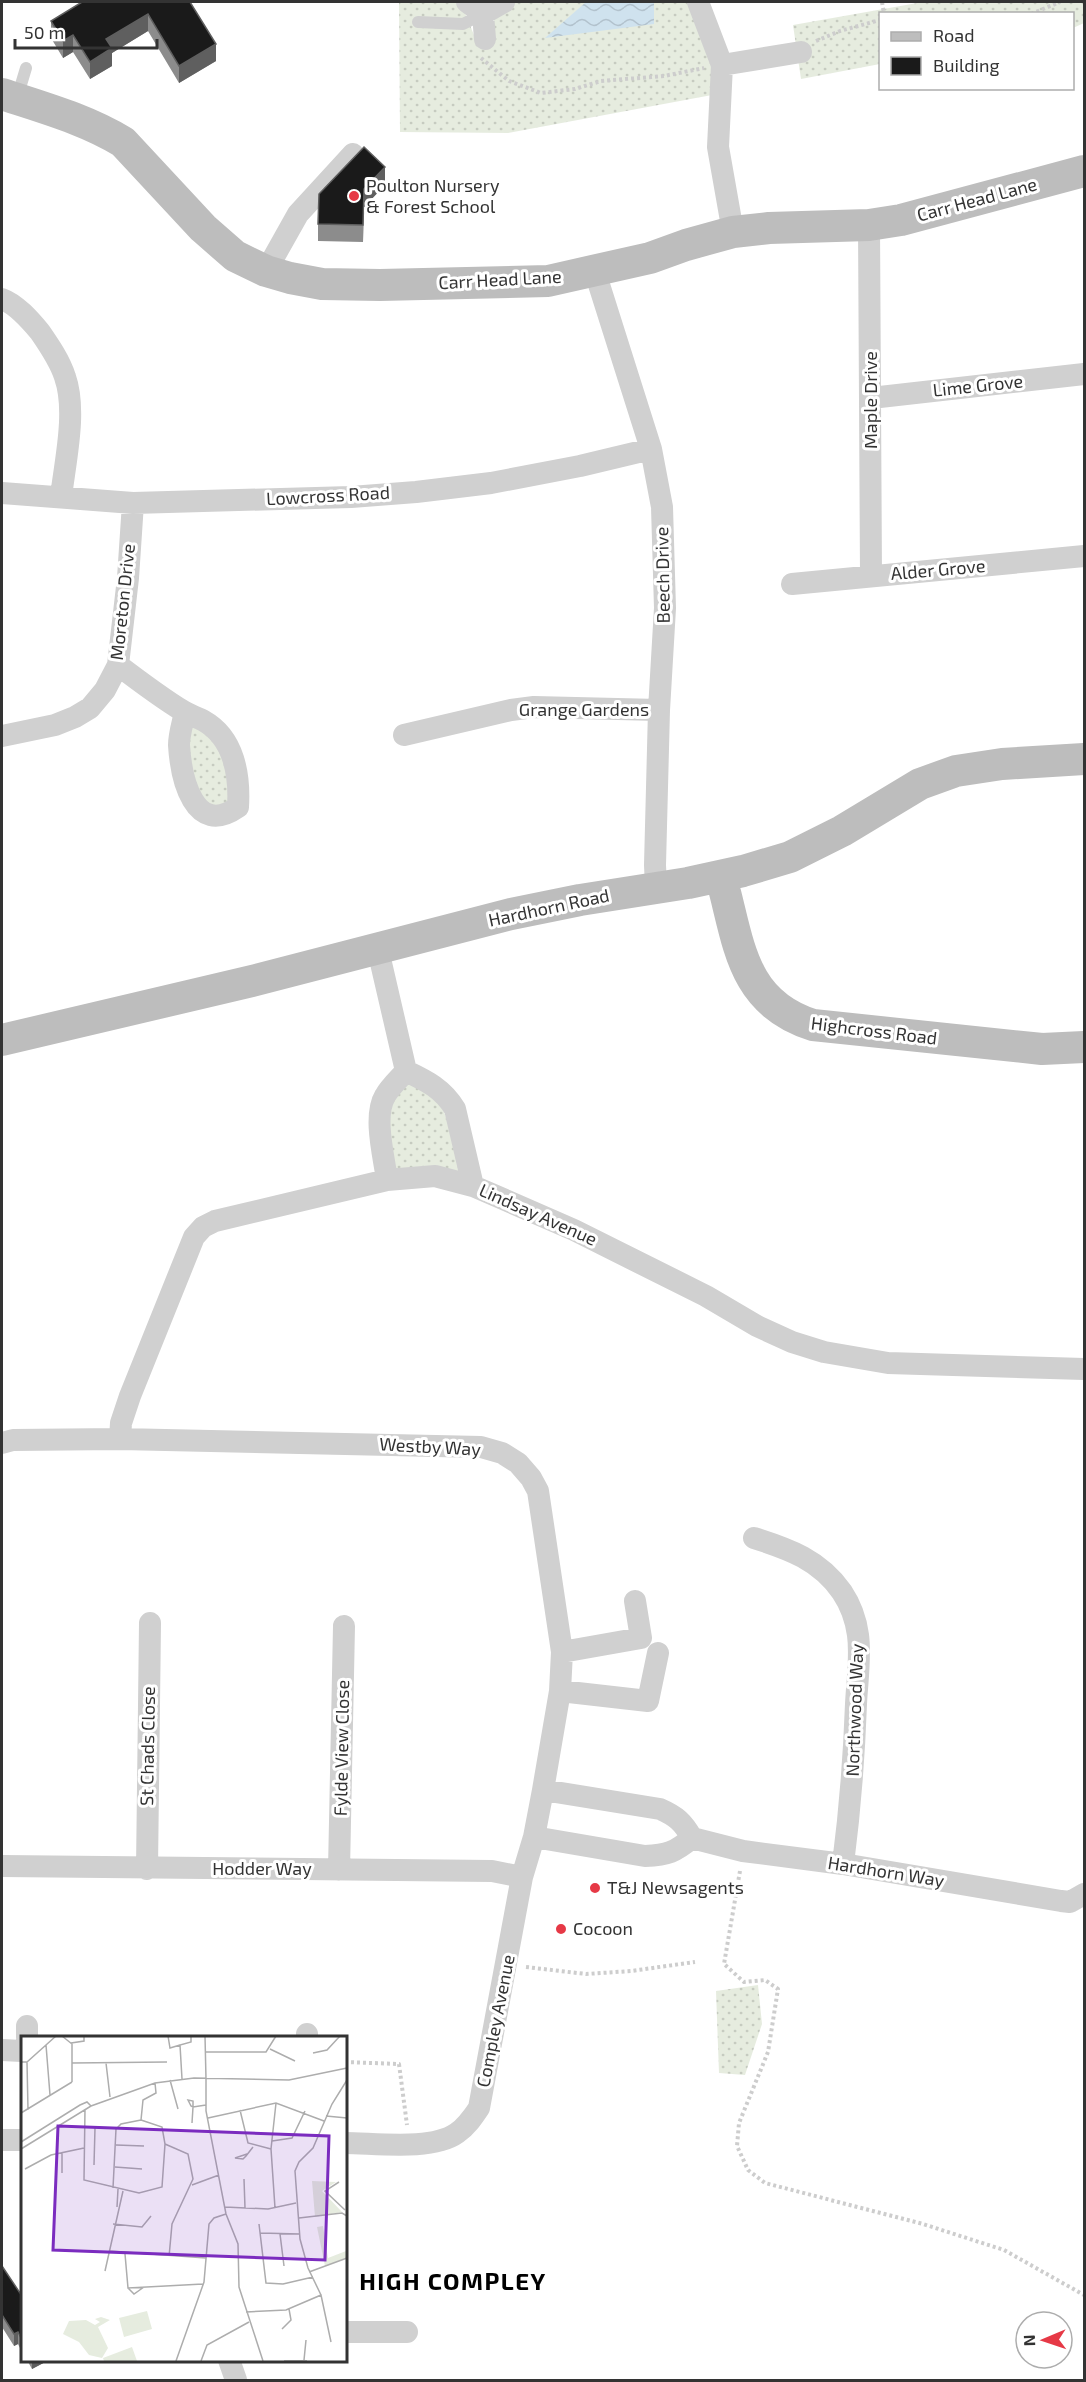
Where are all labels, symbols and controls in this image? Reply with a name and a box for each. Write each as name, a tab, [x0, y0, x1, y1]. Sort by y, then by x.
scale bar	[15, 12, 158, 50]
legend	[879, 12, 1074, 90]
text: 50 m	[24, 21, 64, 43]
text: Road	[933, 24, 974, 46]
text: Building	[933, 54, 1000, 76]
street label: Carr Head Lane	[914, 172, 1039, 226]
place label: Poulton Nursery & Forest School	[366, 174, 500, 217]
marker: Poulton Nursery & Forest School	[347, 189, 361, 203]
street label: Carr Head Lane	[438, 265, 562, 293]
street label: Maple Drive	[859, 351, 881, 449]
street label: Lime Grove	[932, 369, 1024, 401]
street label: Lowcross Road	[265, 481, 390, 509]
street label: Beech Drive	[650, 527, 674, 623]
street label: Moreton Drive	[105, 543, 139, 661]
street label: Alder Grove	[890, 554, 986, 584]
street label: Grange Gardens	[519, 698, 649, 720]
street label: Hardhorn Road	[486, 883, 611, 931]
street label: Highcross Road	[810, 1011, 938, 1049]
street label: Lindsay Avenue	[476, 1178, 601, 1250]
street label: Westby Way	[379, 1432, 482, 1460]
street label: Northwood Way	[841, 1643, 867, 1777]
street label: Fylde View Close	[329, 1680, 353, 1816]
street label: St Chads Close	[135, 1686, 159, 1806]
street label: Hardhorn Way	[826, 1851, 946, 1891]
street label: Hodder Way	[212, 1857, 312, 1879]
place label: T&J Newsagents	[607, 1876, 744, 1898]
marker: T&J Newsagents	[588, 1881, 602, 1895]
place label: Cocoon	[573, 1917, 633, 1939]
marker: Cocoon	[554, 1922, 568, 1936]
street label: Compley Avenue	[471, 1953, 519, 2089]
inset map	[21, 2036, 346, 2361]
district label: HIGH COMPLEY	[359, 2266, 547, 2295]
north arrow	[1014, 2310, 1074, 2370]
text: N	[1019, 2334, 1038, 2347]

